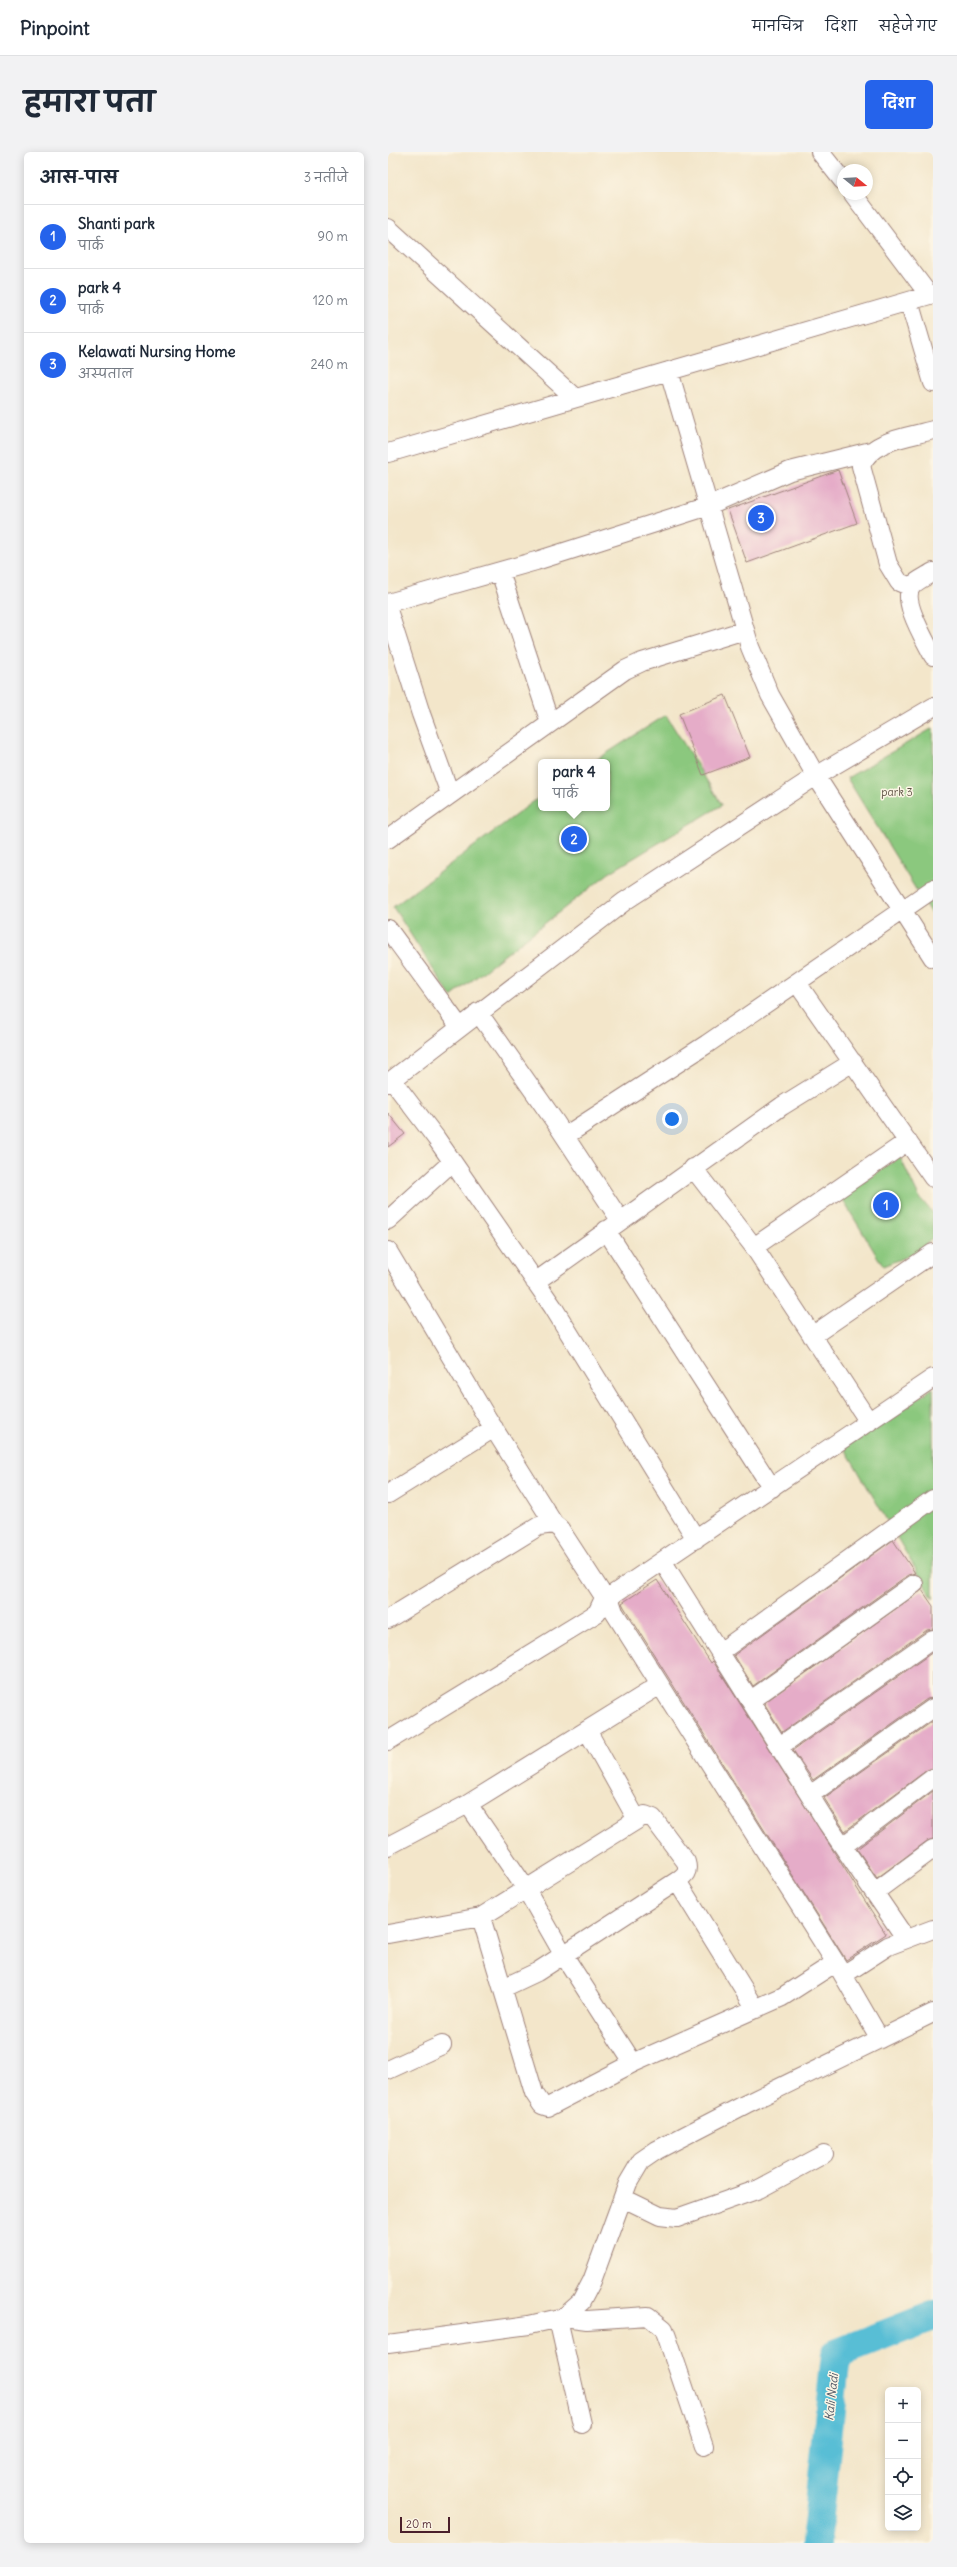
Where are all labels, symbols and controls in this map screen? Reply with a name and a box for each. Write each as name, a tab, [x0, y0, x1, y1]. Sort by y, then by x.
text: Pinpoint	[20, 16, 90, 40]
text: मानचित्र	[752, 17, 803, 35]
text: दिशा	[825, 17, 857, 35]
text: सहेजे गए	[879, 17, 937, 35]
button: दिशा	[865, 80, 933, 129]
text: हमारा पता	[24, 84, 155, 120]
north arrow	[837, 164, 873, 200]
text: आस-पास	[40, 166, 118, 188]
text: 3 नतीजे	[304, 169, 348, 186]
text: Shanti park	[78, 214, 155, 233]
text: 1	[50, 228, 56, 245]
text: 90 m	[317, 228, 348, 245]
text: पार्क	[78, 237, 104, 254]
text: park 4	[78, 278, 121, 297]
text: 2	[49, 292, 57, 309]
text: 120 m	[313, 292, 348, 309]
text: पार्क	[78, 301, 104, 318]
text: Kelawati Nursing Home	[78, 342, 236, 361]
text: 3	[49, 356, 57, 373]
text: 240 m	[311, 356, 348, 373]
text: अस्पताल	[78, 365, 133, 382]
pin: 3	[748, 503, 774, 533]
popup	[538, 759, 610, 811]
text: park 4	[552, 762, 596, 781]
text: पार्क	[552, 785, 578, 802]
park label: park 3	[881, 785, 913, 799]
pin: 2	[561, 824, 587, 854]
your location	[662, 1109, 682, 1129]
pin: 1	[873, 1190, 899, 1220]
water label: Kali Nadi	[821, 2371, 841, 2421]
map controls	[885, 2387, 921, 2531]
button: +	[885, 2387, 921, 2423]
button: −	[885, 2423, 921, 2459]
button: locate	[885, 2459, 921, 2495]
button: layers	[885, 2495, 921, 2531]
scale bar	[400, 2515, 450, 2534]
text: 20 m	[406, 2517, 432, 2531]

